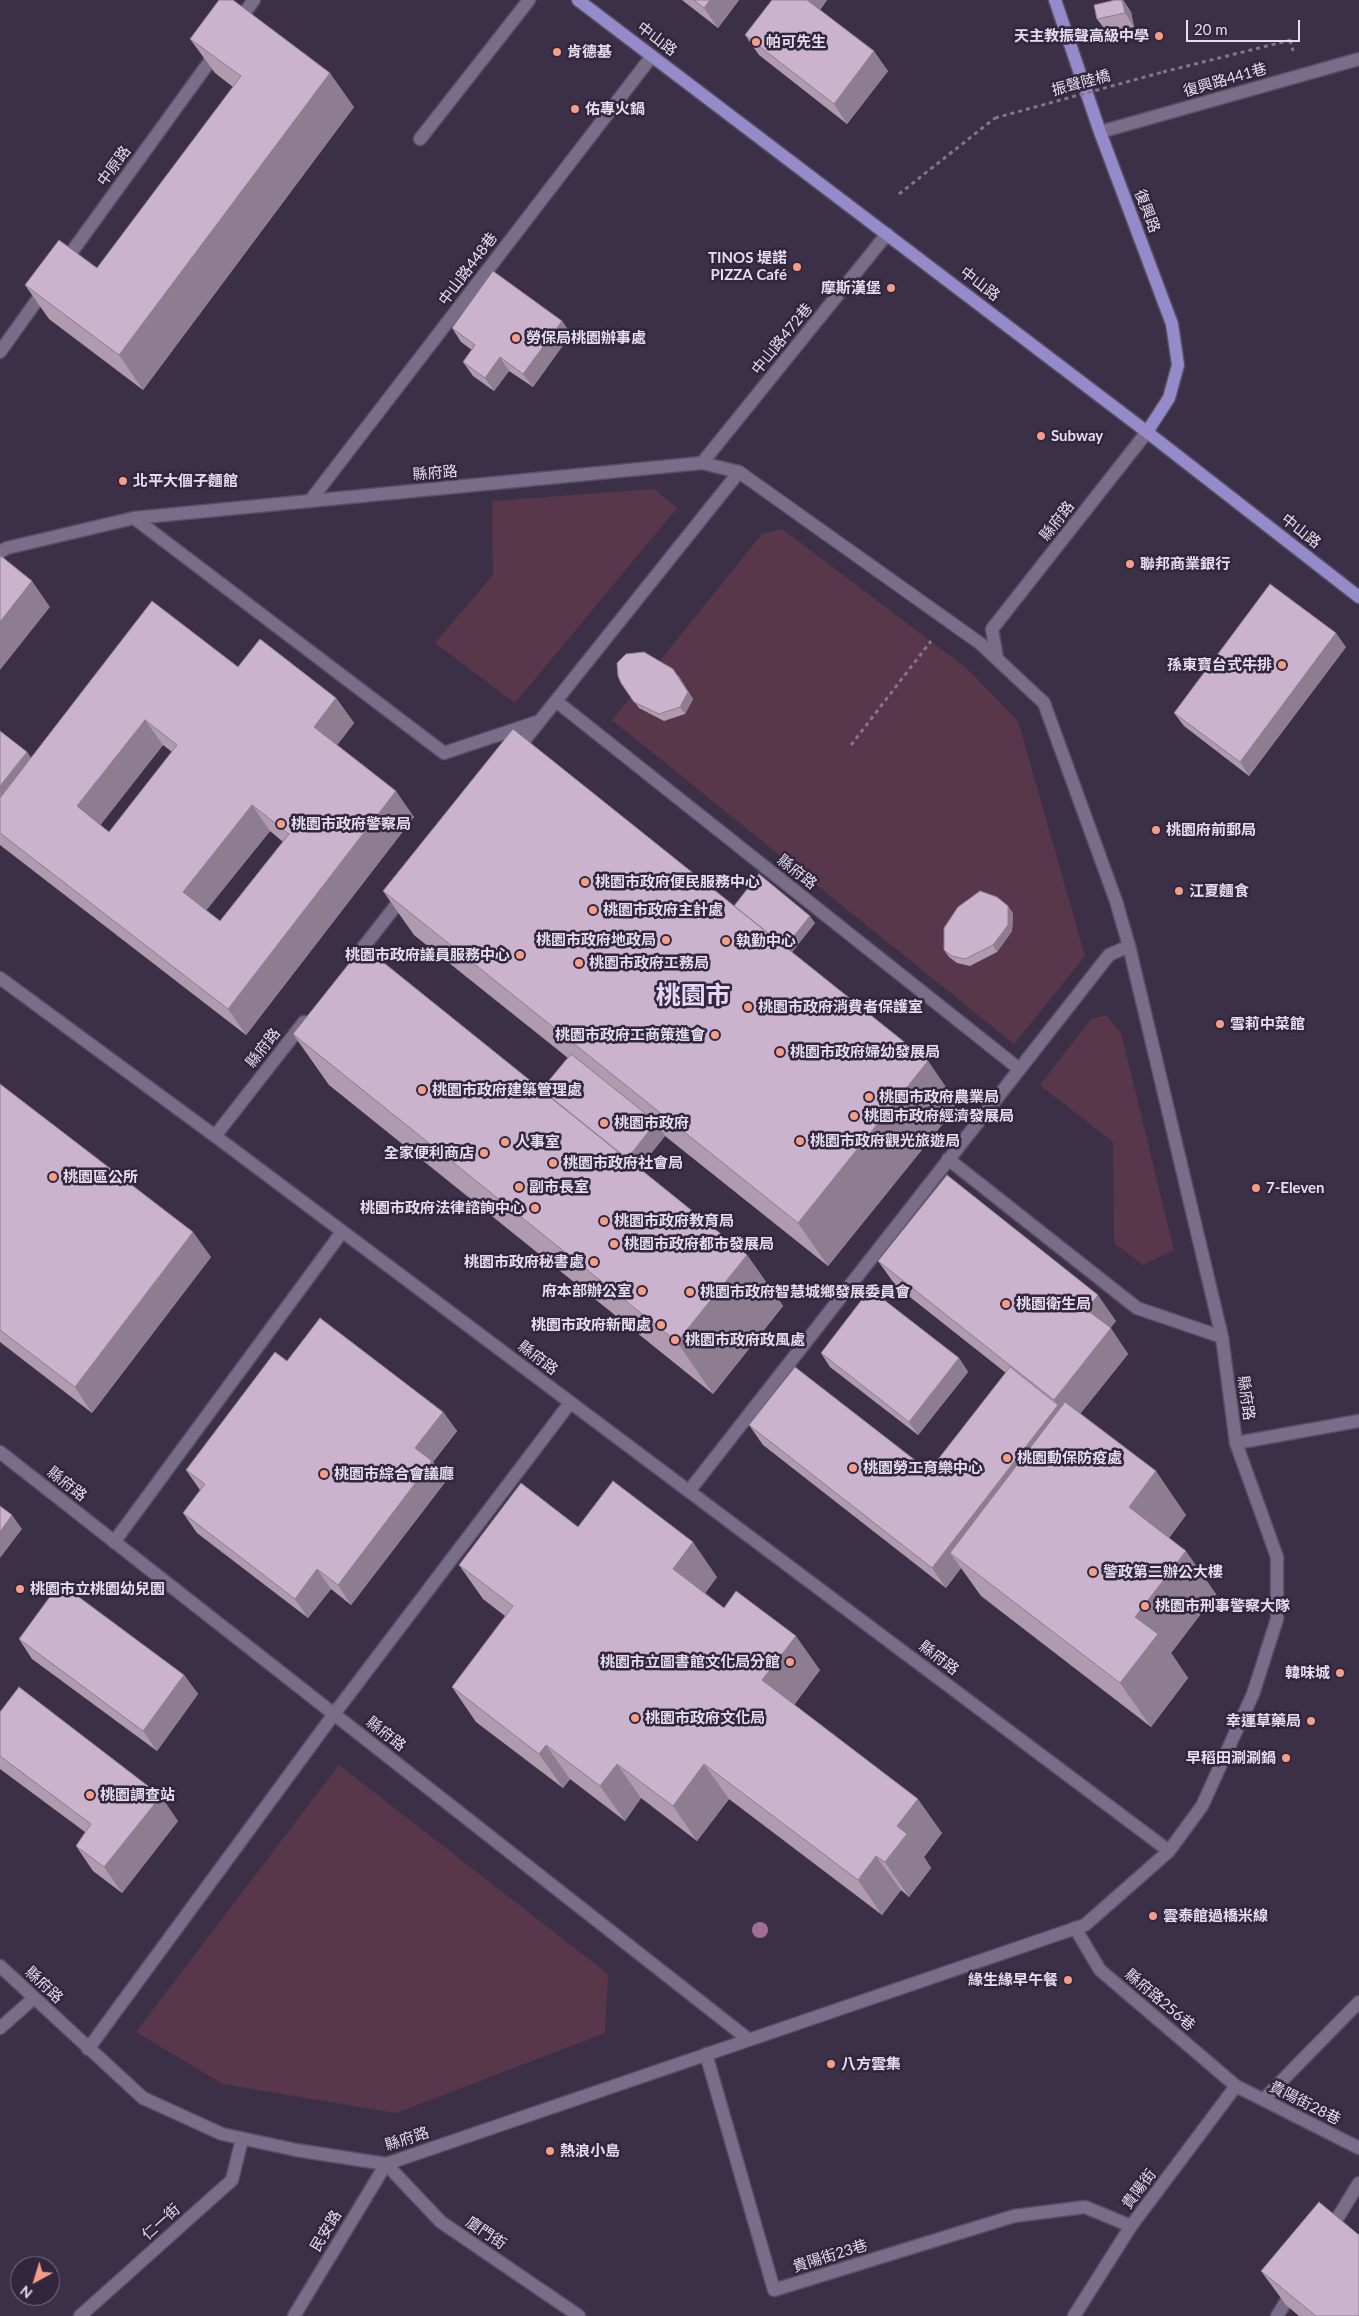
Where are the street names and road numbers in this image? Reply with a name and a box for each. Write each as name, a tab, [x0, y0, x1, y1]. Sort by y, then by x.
street label: 中山路	[634, 18, 680, 60]
street label: 復興路441巷	[1181, 59, 1269, 101]
street label: 振聲陸橋	[1050, 67, 1112, 99]
street label: 中原路	[93, 143, 135, 189]
street label: 復興路	[1131, 187, 1163, 235]
street label: 中山路448巷	[435, 229, 501, 309]
street label: 中山路	[957, 263, 1003, 305]
street label: 中山路472巷	[748, 300, 816, 378]
street label: 縣府路	[412, 462, 458, 484]
street label: 縣府路	[1036, 498, 1078, 544]
street label: 中山路	[1278, 510, 1324, 552]
street label: 縣府路	[774, 851, 820, 893]
street label: 縣府路	[242, 1025, 284, 1071]
street label: 縣府路	[515, 1337, 561, 1379]
street label: 縣府路	[1234, 1374, 1258, 1422]
street label: 縣府路	[44, 1463, 90, 1505]
street label: 縣府路	[916, 1637, 962, 1679]
street label: 縣府路	[363, 1713, 409, 1755]
street label: 縣府路	[21, 1963, 67, 2007]
street label: 縣府路256巷	[1121, 1965, 1199, 2035]
street label: 貴陽街28巷	[1266, 2077, 1344, 2129]
street label: 縣府路	[383, 2123, 431, 2155]
street label: 貴陽街	[1118, 2166, 1160, 2212]
street label: 仁一街	[138, 2200, 184, 2244]
street label: 民安路	[307, 2207, 345, 2255]
street label: 廈門街	[462, 2213, 510, 2253]
street label: 貴陽街23巷	[790, 2236, 870, 2276]

